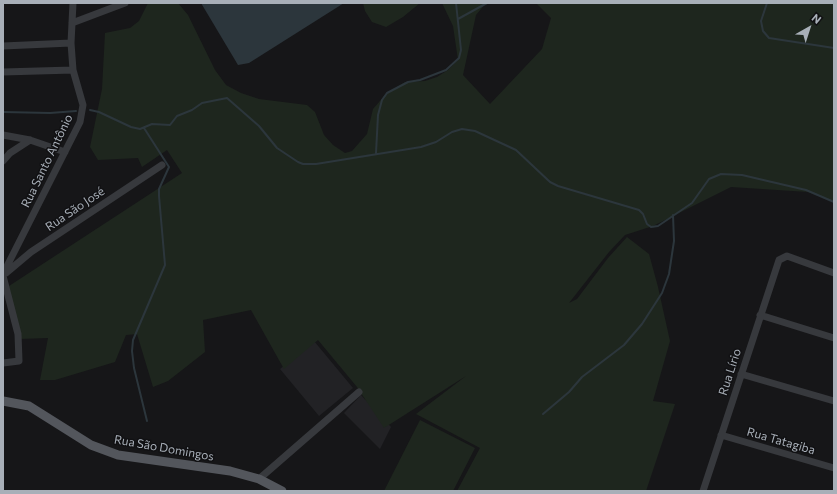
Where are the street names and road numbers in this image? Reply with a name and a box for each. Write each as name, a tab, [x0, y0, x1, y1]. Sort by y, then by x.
street label: Rua Santo Antônio	[18, 112, 76, 210]
street label: Rua São José	[43, 184, 107, 234]
street label: Rua Lírio	[716, 347, 744, 397]
street label: Rua Tatagiba	[745, 424, 817, 458]
street label: Rua São Domingos	[113, 432, 215, 464]

